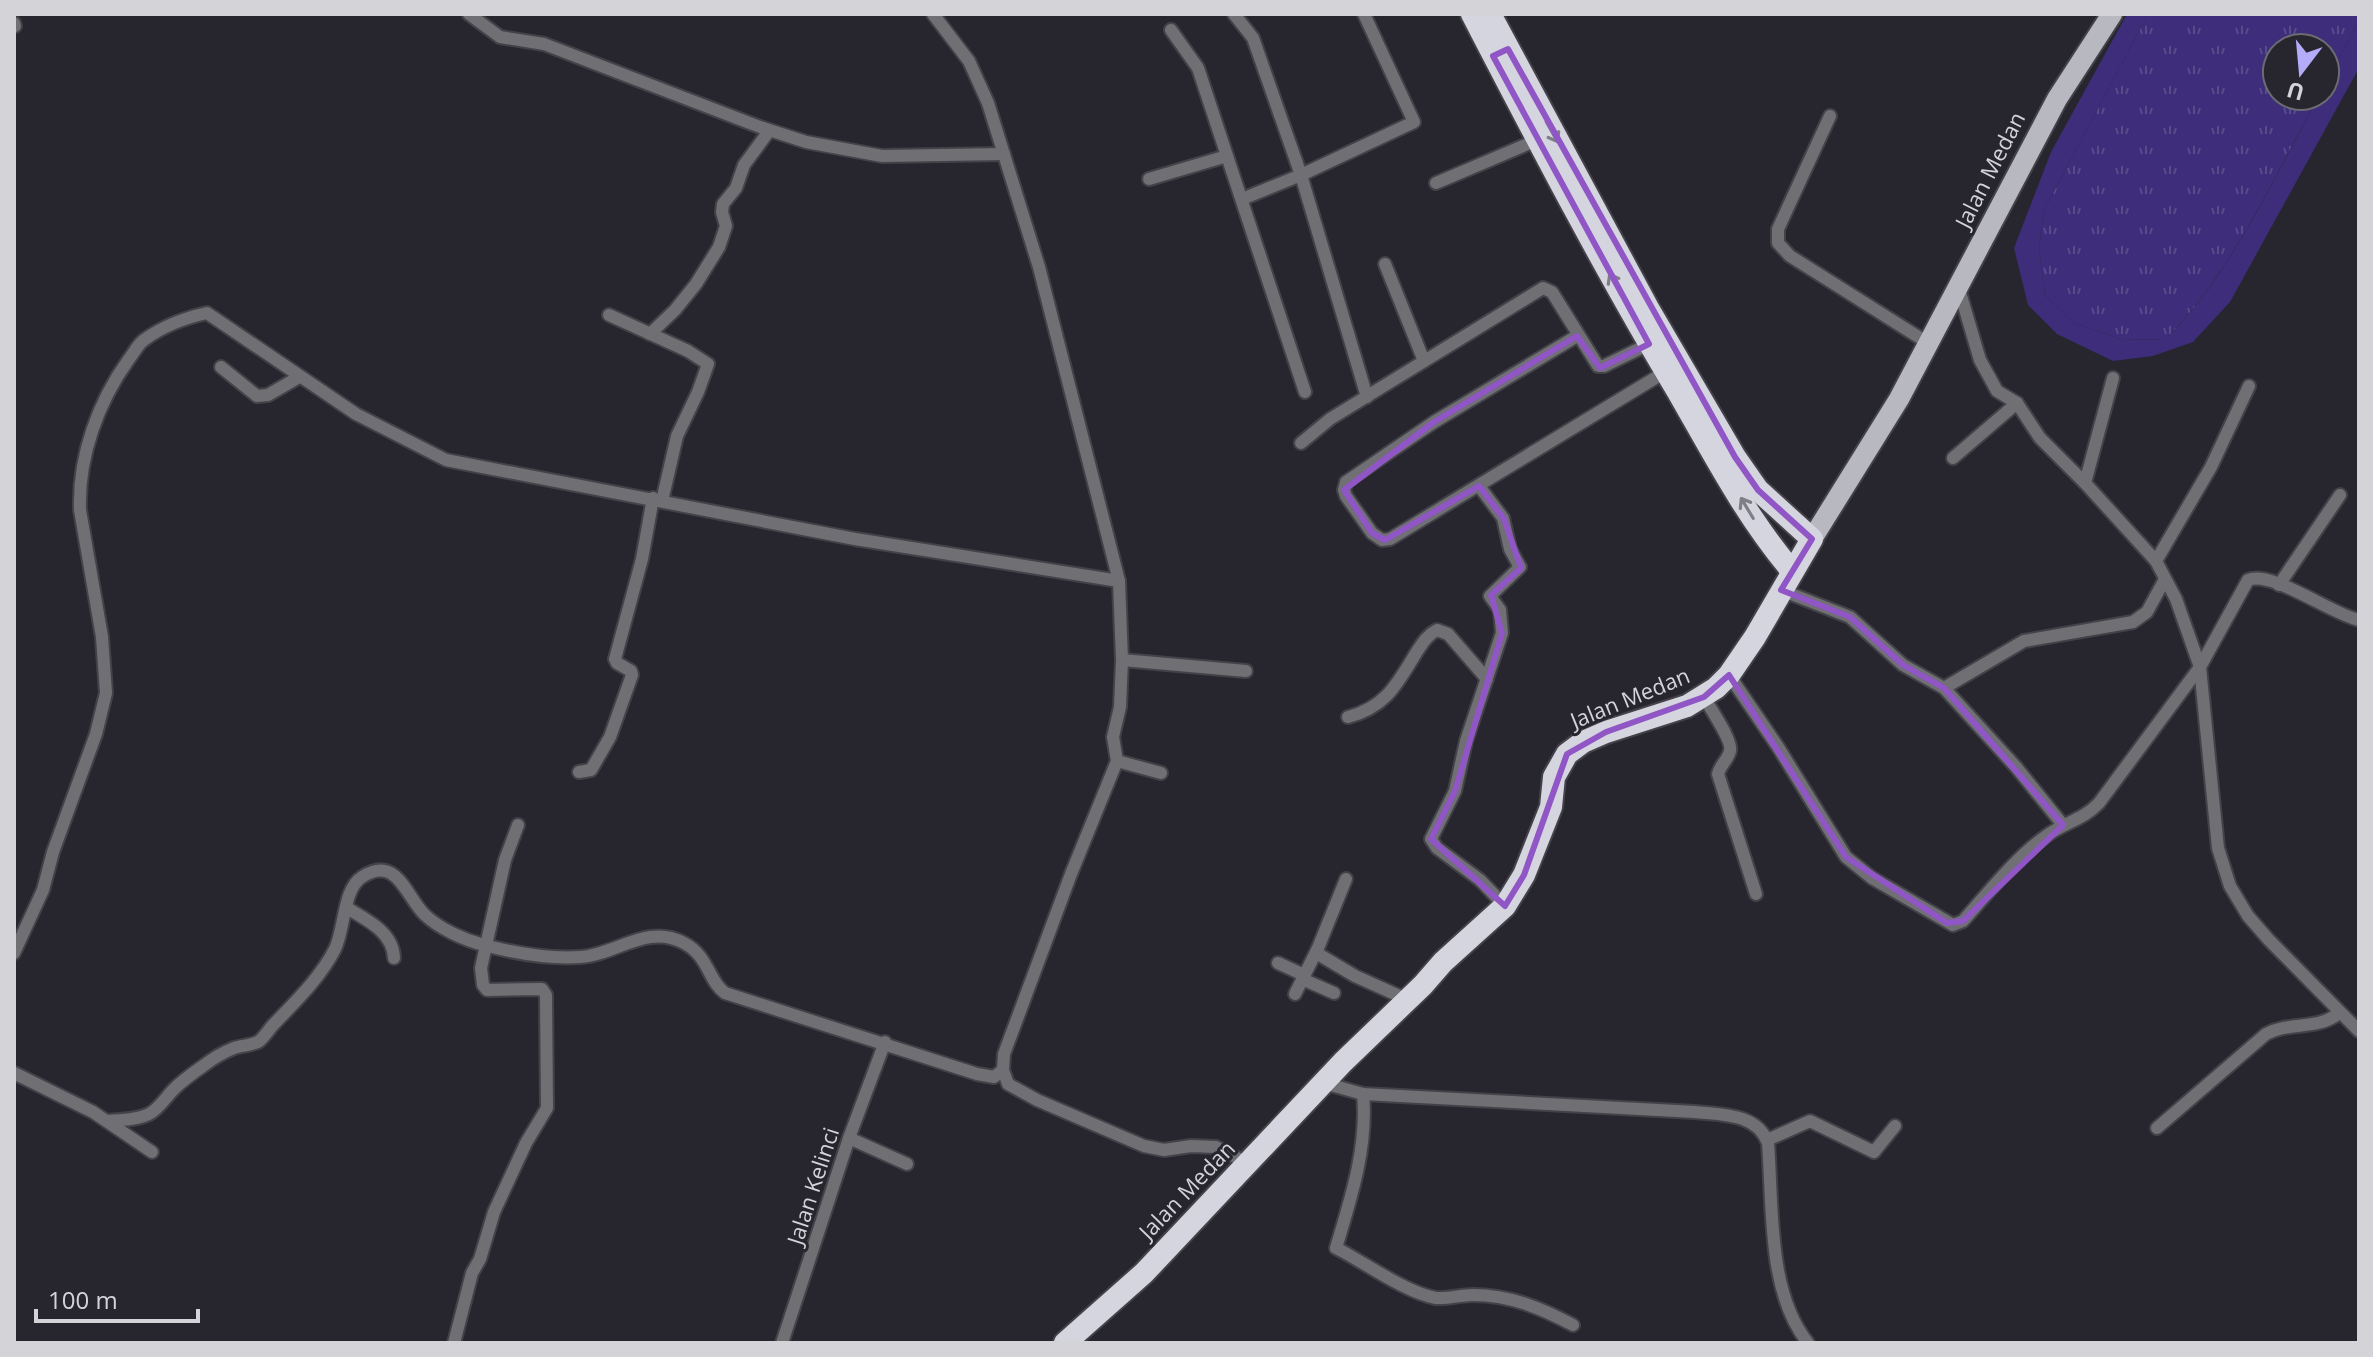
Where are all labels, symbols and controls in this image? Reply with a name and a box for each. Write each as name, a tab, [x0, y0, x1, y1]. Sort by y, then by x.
north arrow	[2261, 32, 2341, 112]
text: U	[2283, 75, 2307, 109]
street label: Jalan Medan	[1946, 106, 2031, 234]
one-way arrow	[1545, 120, 1561, 144]
one-way arrow	[1606, 272, 1622, 296]
one-way arrow	[1738, 497, 1754, 520]
street label: Jalan Medan	[1564, 659, 1694, 735]
street label: Jalan Kelinci	[778, 1123, 845, 1250]
street label: Jalan Medan	[1130, 1133, 1241, 1247]
scale bar	[36, 1273, 198, 1323]
text: 100 m	[48, 1283, 118, 1316]

